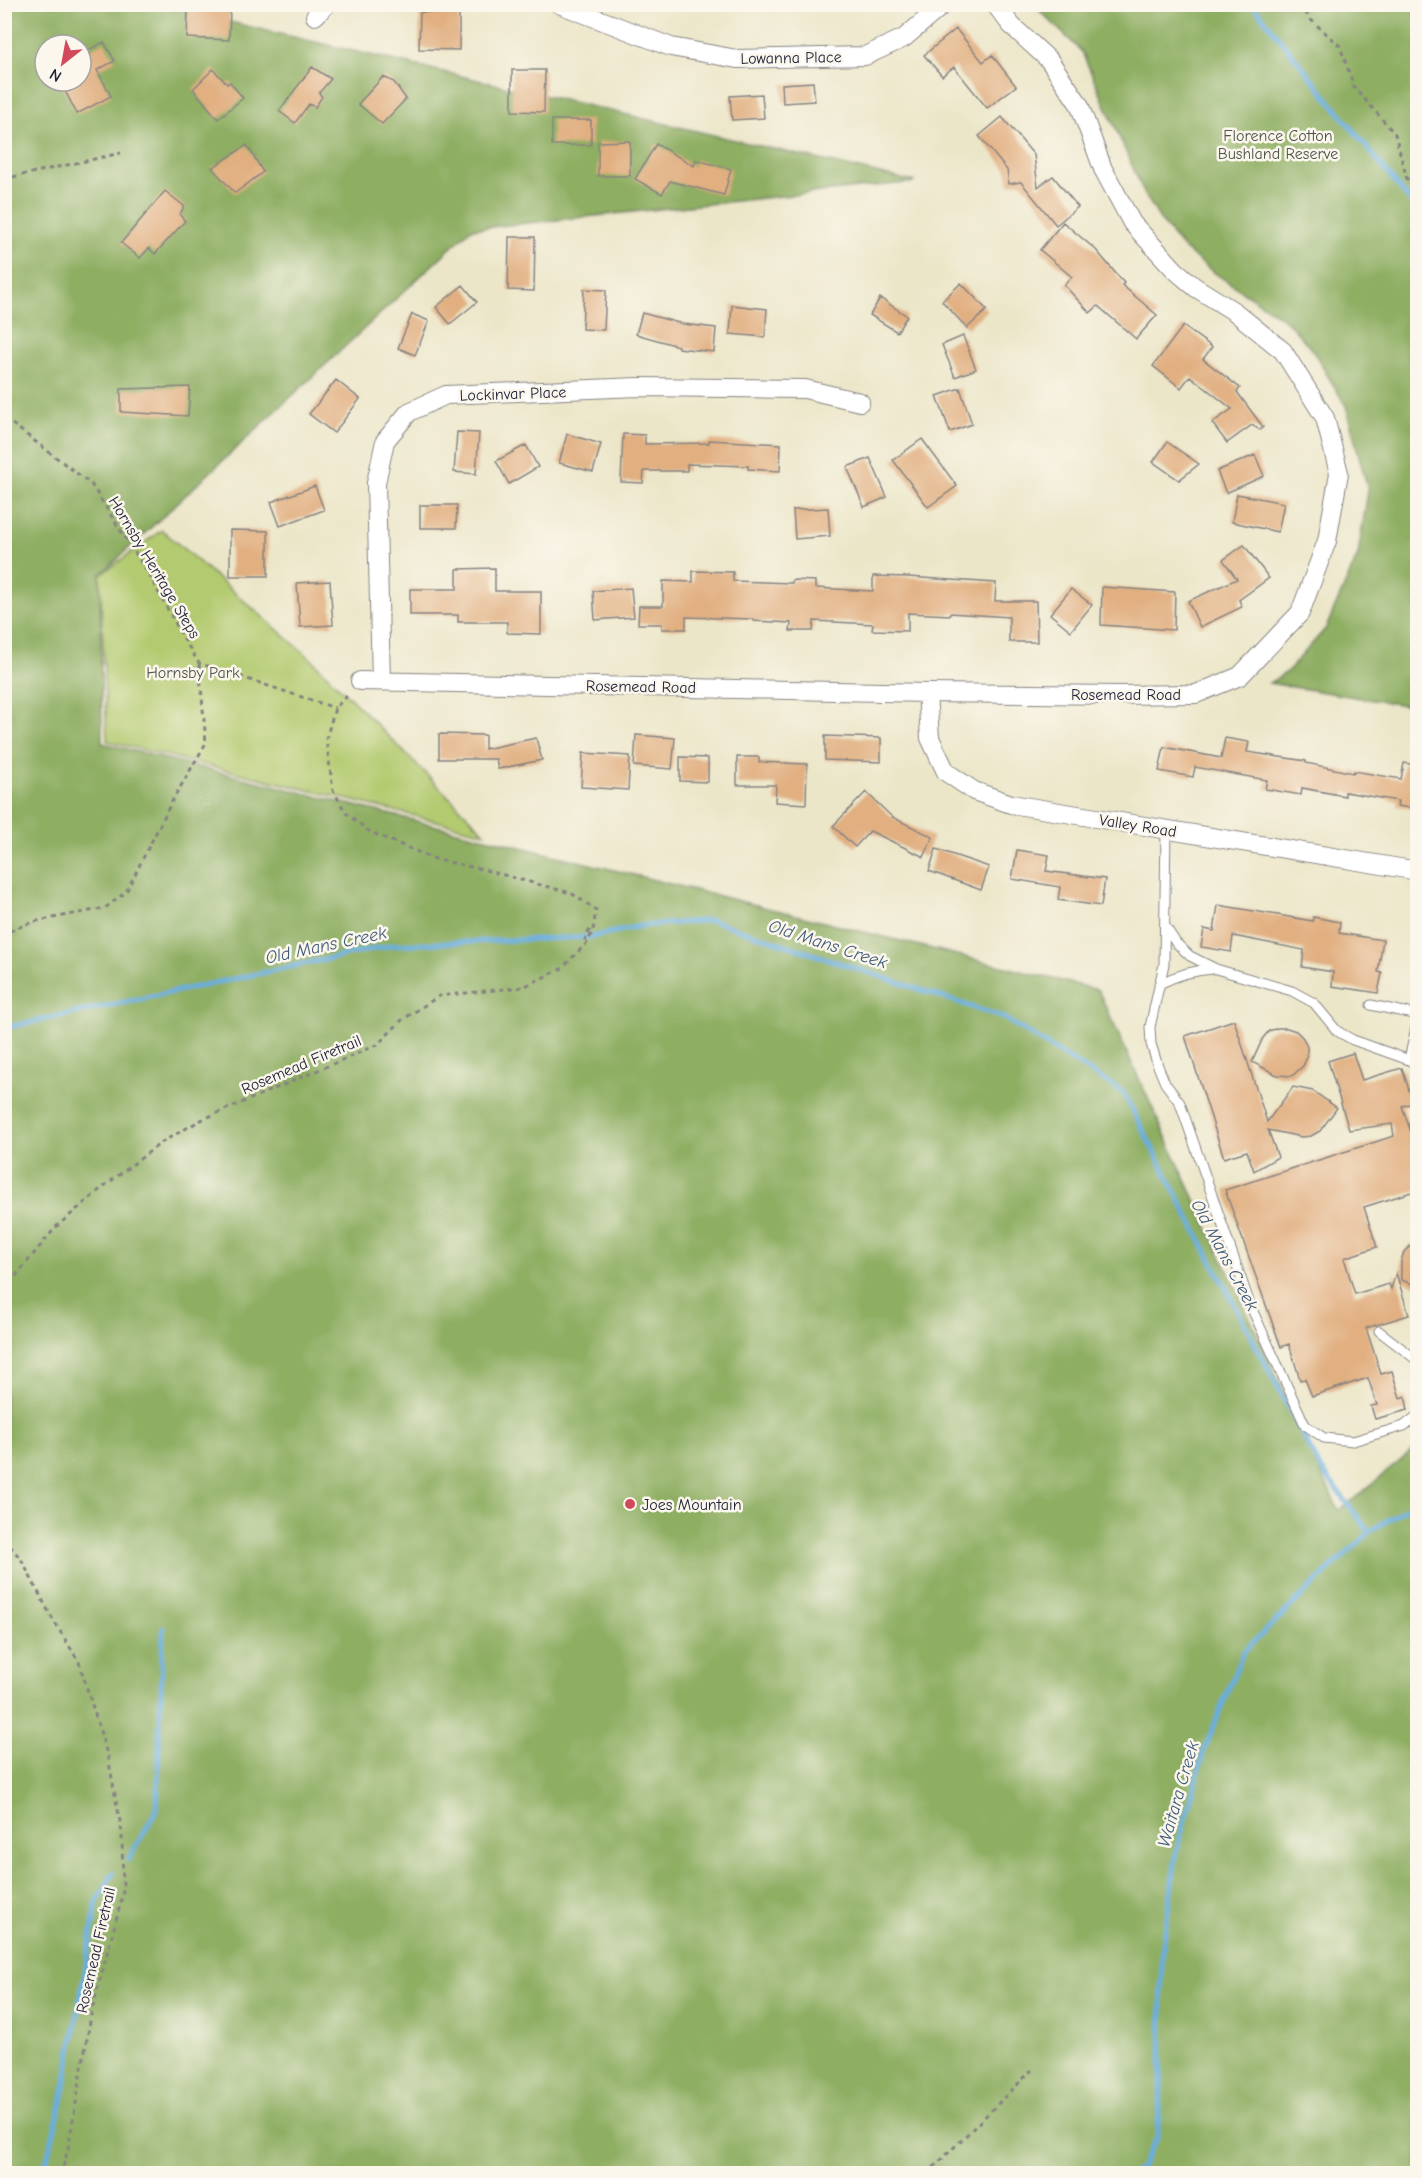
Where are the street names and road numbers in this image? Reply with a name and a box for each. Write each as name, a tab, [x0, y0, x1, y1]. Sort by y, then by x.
street label: Lowanna Place	[740, 48, 842, 68]
street label: Lockinvar Place	[459, 383, 567, 405]
street label: Hornsby Heritage Steps	[105, 493, 204, 642]
street label: Rosemead Road	[586, 677, 696, 697]
street label: Rosemead Road	[1071, 686, 1181, 704]
street label: Valley Road	[1098, 811, 1178, 841]
street label: Rosemead Firetrail	[239, 1032, 364, 1098]
street label: Rosemead Firetrail	[73, 1886, 119, 2015]

